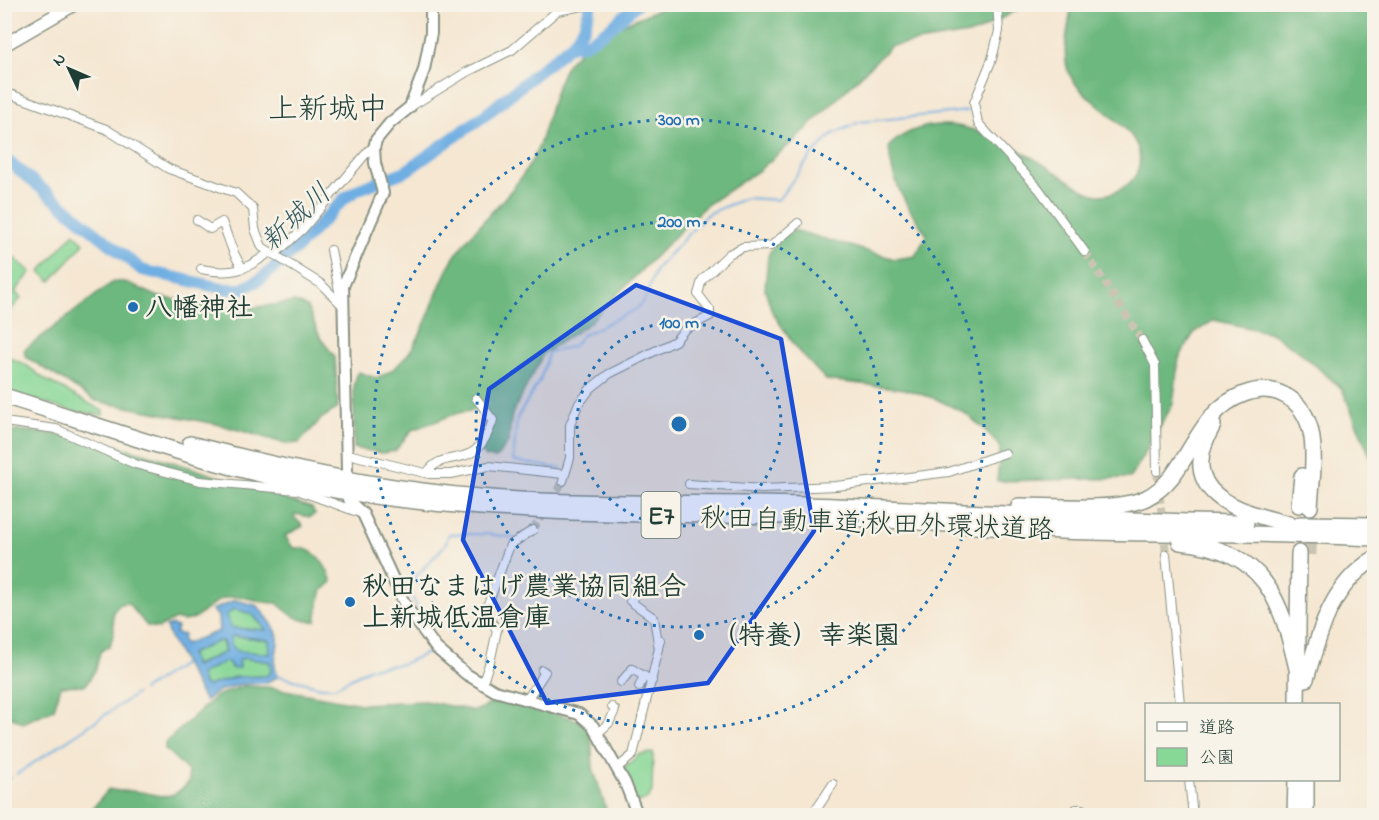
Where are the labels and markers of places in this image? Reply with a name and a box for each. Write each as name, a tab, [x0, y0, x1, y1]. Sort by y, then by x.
place label: 八幡神社	[145, 290, 253, 329]
marker: 八幡神社	[126, 300, 140, 314]
centre of rings	[669, 414, 689, 434]
place label: 秋田なまはげ農業協同組合 上新城低温倉庫	[362, 569, 686, 639]
marker: 秋田なまはげ農業協同組合 上新城低温倉庫	[343, 595, 357, 609]
place label: （特養）幸楽園	[711, 618, 900, 657]
marker: （特養）幸楽園	[692, 628, 706, 642]

